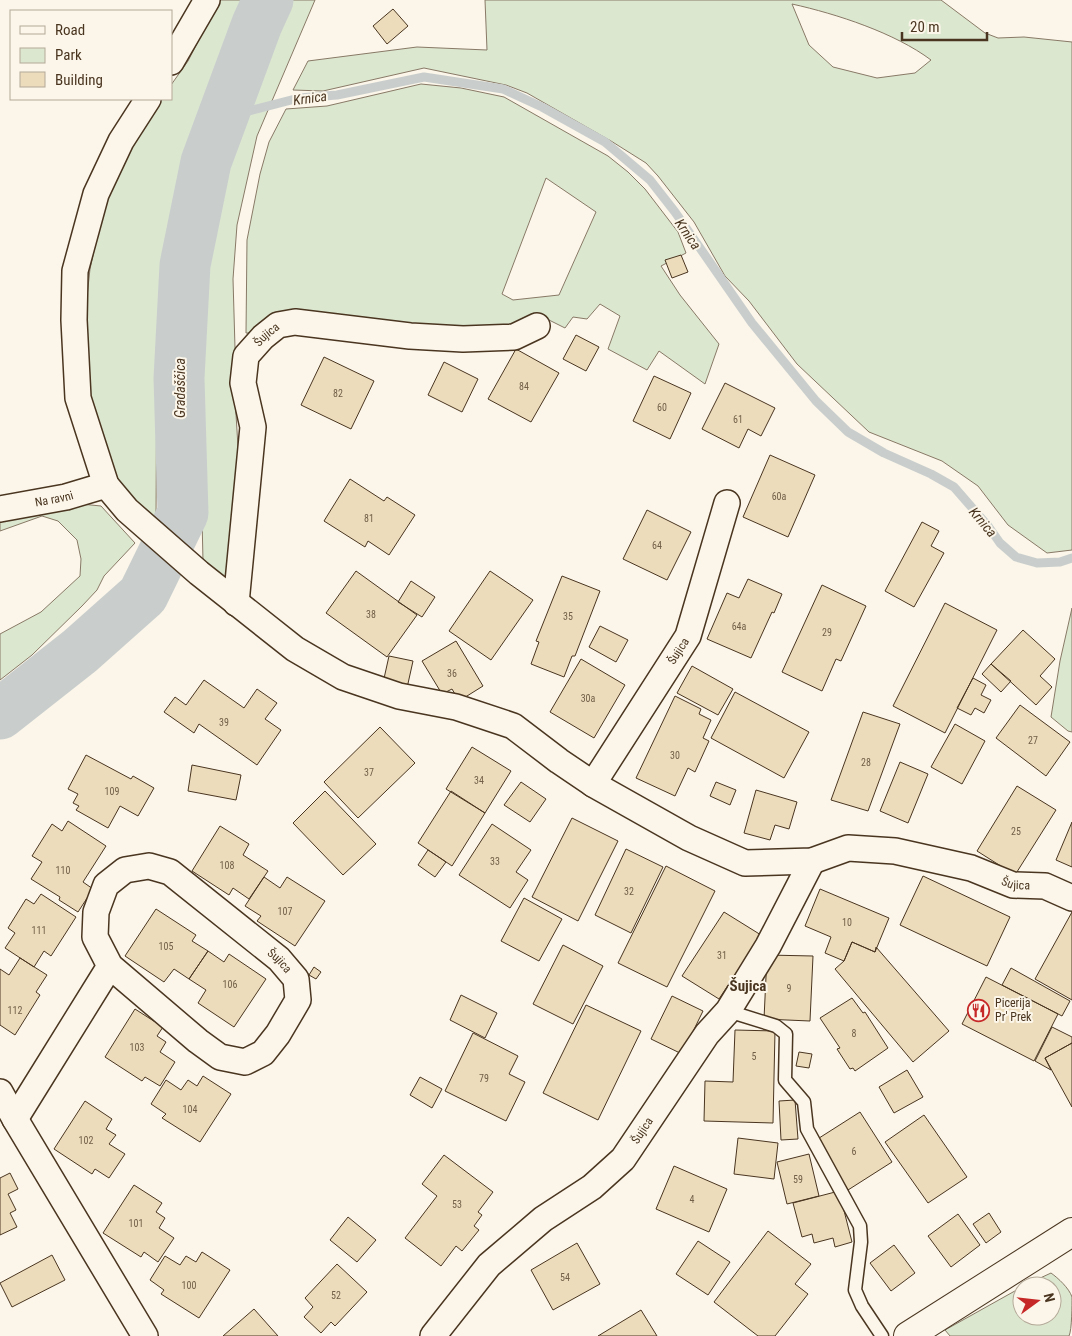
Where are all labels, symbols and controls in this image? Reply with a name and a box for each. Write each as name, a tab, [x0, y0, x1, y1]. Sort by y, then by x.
legend	[10, 10, 172, 100]
scale bar	[902, 10, 987, 42]
text: 20 m	[910, 18, 940, 36]
text: Road	[55, 21, 85, 39]
text: Park	[55, 46, 82, 64]
text: Building	[55, 71, 103, 89]
water label: Krnica	[292, 88, 328, 108]
water label: Krnica	[672, 215, 704, 253]
street label: Šujica	[250, 320, 282, 349]
water label: Gradaščica	[172, 358, 188, 418]
house number: 84	[519, 381, 529, 392]
house number: 82	[333, 388, 343, 399]
house number: 60	[657, 402, 667, 413]
house number: 61	[733, 414, 743, 425]
street label: Na ravni	[34, 488, 75, 510]
house number: 60a	[772, 491, 787, 502]
water label: Krnica	[966, 504, 1000, 540]
house number: 81	[364, 513, 374, 524]
house number: 64	[652, 540, 662, 551]
house number: 38	[366, 609, 376, 620]
house number: 35	[563, 611, 573, 622]
house number: 64a	[732, 621, 747, 632]
house number: 29	[822, 627, 832, 638]
street label: Šujica	[664, 635, 692, 667]
house number: 36	[447, 668, 457, 679]
house number: 30a	[581, 693, 596, 704]
house number: 39	[219, 717, 229, 728]
house number: 27	[1028, 735, 1038, 746]
house number: 30	[670, 750, 680, 761]
house number: 28	[861, 757, 871, 768]
house number: 37	[364, 767, 374, 778]
house number: 34	[474, 775, 484, 786]
house number: 109	[105, 786, 119, 797]
house number: 25	[1011, 826, 1021, 837]
house number: 33	[490, 856, 500, 867]
house number: 108	[220, 860, 234, 871]
house number: 110	[56, 865, 70, 876]
street label: Šujica	[999, 873, 1031, 893]
house number: 32	[624, 886, 634, 897]
house number: 107	[278, 906, 292, 917]
house number: 10	[842, 917, 852, 928]
house number: 111	[32, 925, 46, 936]
house number: 105	[159, 941, 173, 952]
street label: Šujica	[265, 945, 295, 976]
house number: 31	[717, 950, 727, 961]
district label: Šujica	[730, 977, 766, 995]
house number: 106	[223, 979, 237, 990]
house number: 9	[787, 983, 792, 994]
place label: Picerija Pr' Prek	[995, 996, 1032, 1024]
restaurant icon: Picerija Pr' Prek	[967, 998, 991, 1022]
house number: 112	[8, 1005, 22, 1016]
house number: 8	[852, 1028, 857, 1039]
house number: 103	[130, 1042, 144, 1053]
house number: 5	[752, 1051, 757, 1062]
house number: 79	[479, 1073, 489, 1084]
house number: 104	[183, 1104, 197, 1115]
street label: Šujica	[627, 1114, 656, 1146]
house number: 102	[79, 1135, 93, 1146]
house number: 6	[852, 1146, 857, 1157]
house number: 59	[793, 1174, 803, 1185]
house number: 4	[690, 1194, 695, 1205]
house number: 53	[452, 1199, 462, 1210]
house number: 101	[129, 1218, 143, 1229]
house number: 54	[560, 1272, 570, 1283]
north arrow	[1012, 1276, 1062, 1326]
house number: 100	[182, 1280, 196, 1291]
house number: 52	[331, 1290, 341, 1301]
text: N	[1041, 1291, 1058, 1304]

